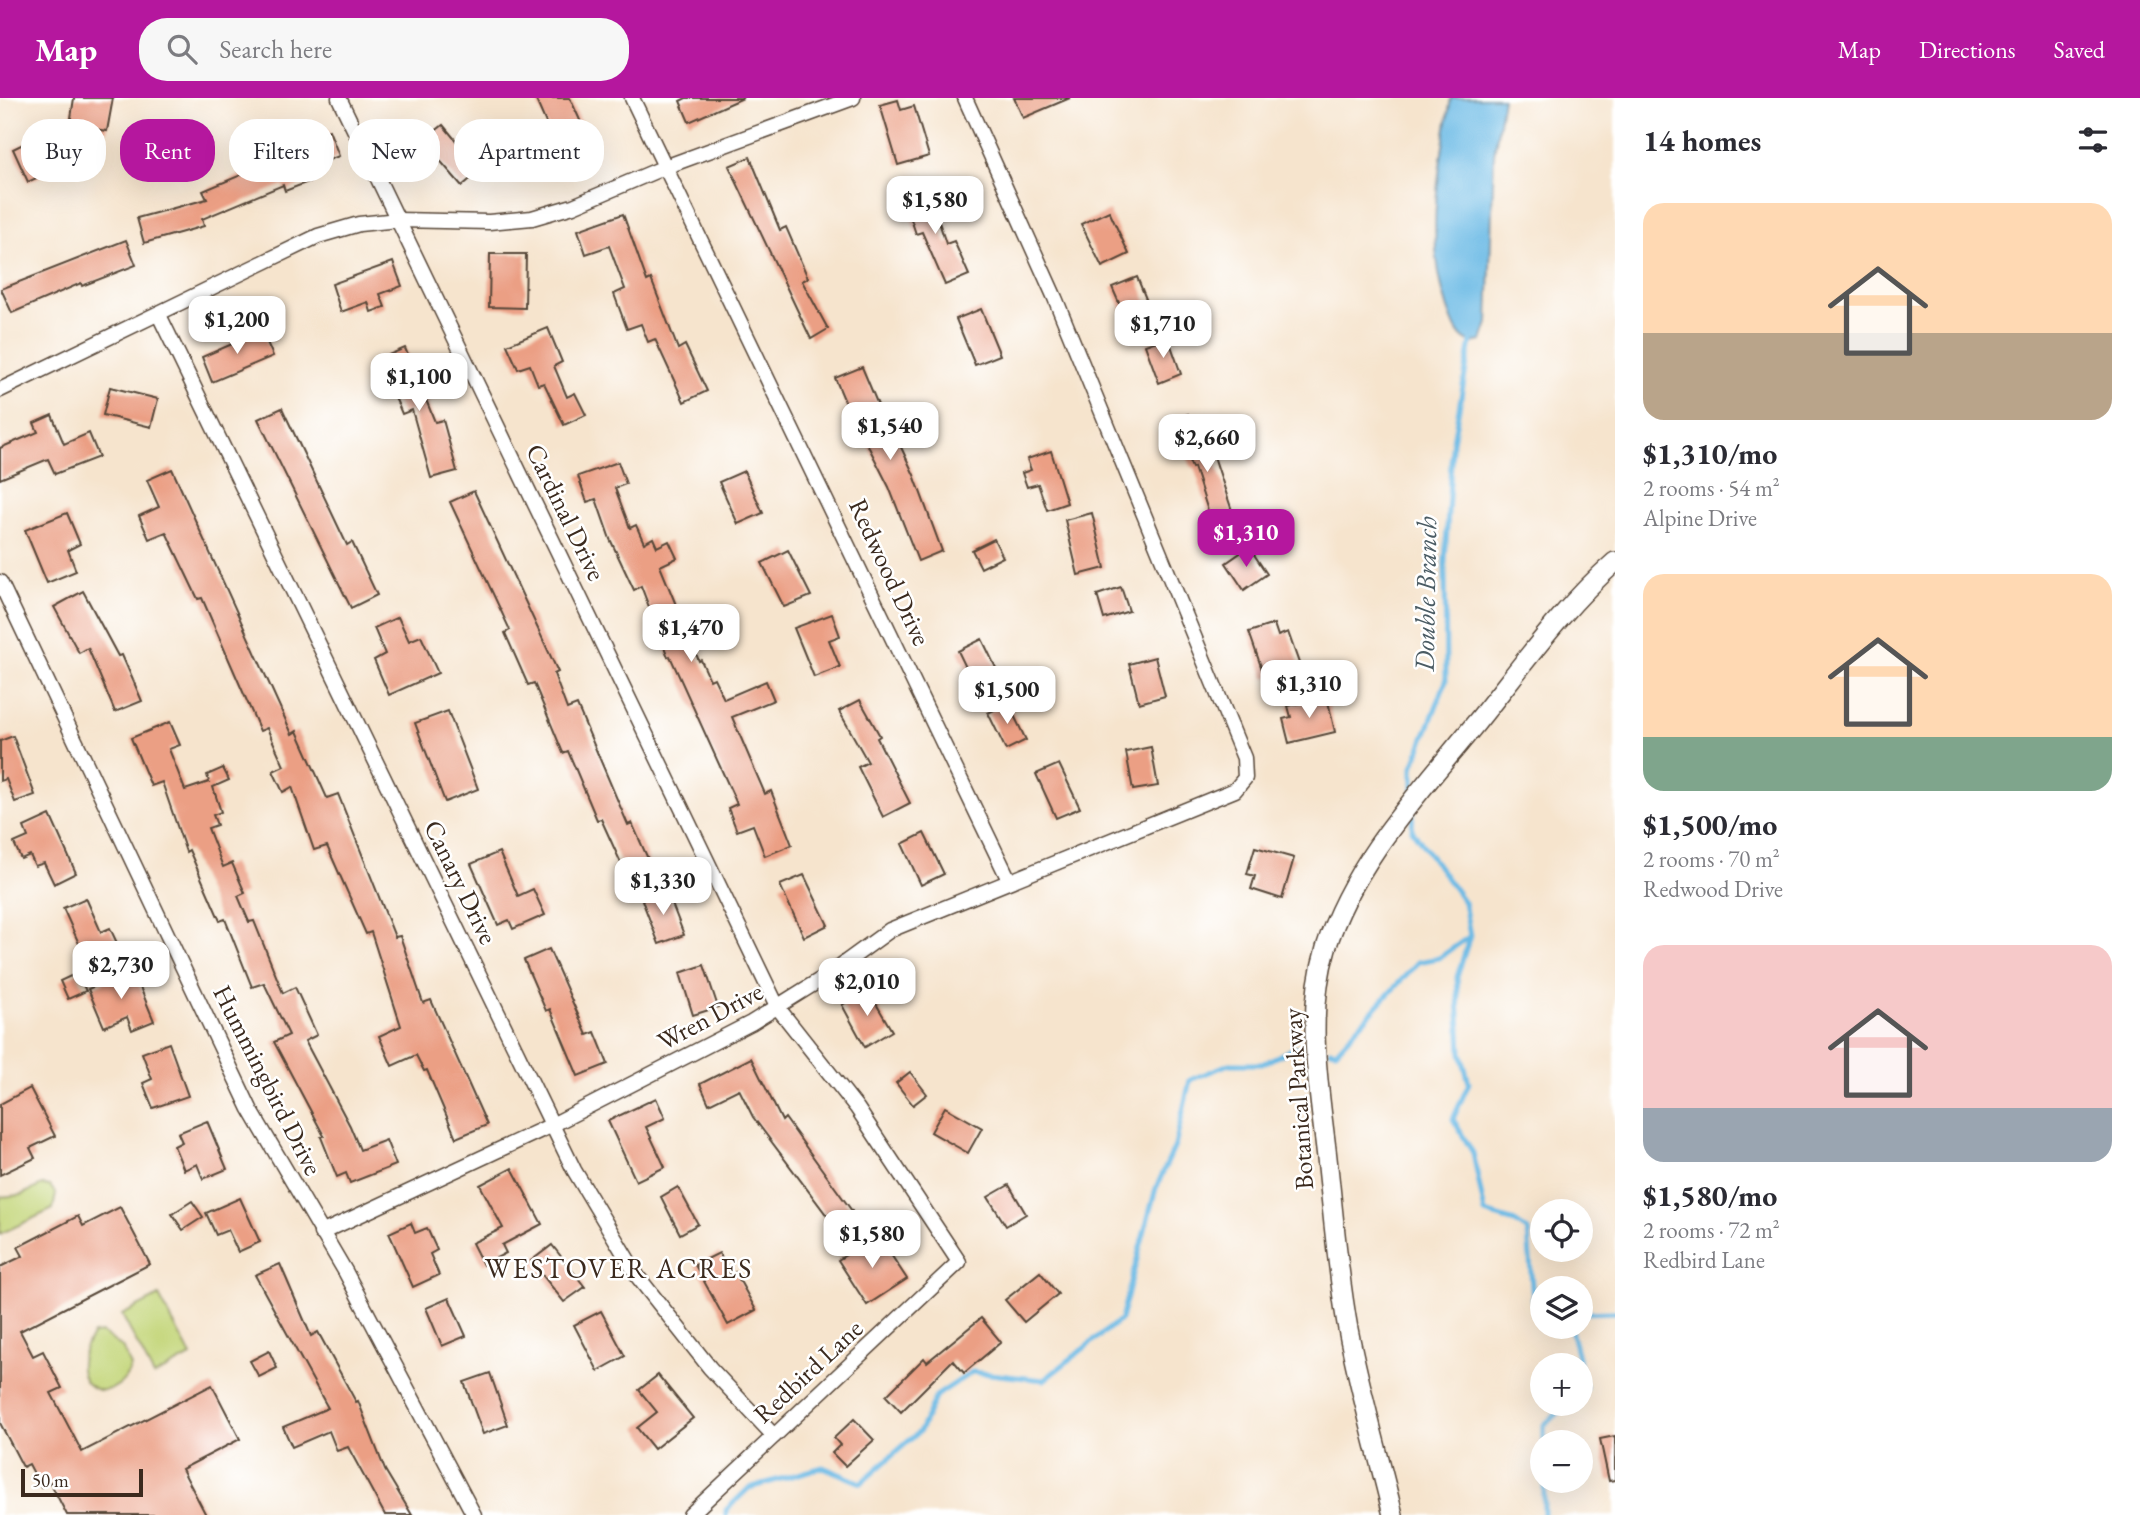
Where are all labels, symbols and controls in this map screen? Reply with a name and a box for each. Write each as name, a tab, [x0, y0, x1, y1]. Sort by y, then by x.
search box	[139, 18, 629, 81]
text: Map	[35, 28, 97, 71]
icon: search	[163, 30, 201, 68]
text: Search here	[219, 32, 332, 66]
text: Map	[1838, 34, 1881, 65]
text: Directions	[1919, 34, 2016, 65]
text: Saved	[2054, 34, 2105, 65]
chip: Buy	[21, 119, 106, 182]
chip: Rent	[120, 119, 215, 182]
chip: Filters	[229, 119, 334, 182]
chip: New	[348, 119, 440, 182]
chip: Apartment	[454, 119, 604, 182]
text: 14 homes	[1643, 121, 1761, 160]
icon: filters	[2074, 121, 2112, 159]
pin: $1,580	[878, 176, 992, 236]
text: $1,580	[903, 184, 967, 214]
icon: home	[1815, 248, 1941, 374]
pin: $1,200	[180, 296, 294, 356]
pin: $1,710	[1106, 300, 1220, 360]
text: $1,200	[205, 304, 269, 334]
text: $1,710	[1131, 308, 1195, 338]
pin: $1,100	[362, 354, 476, 413]
text: $1,100	[387, 361, 451, 391]
pin: $1,540	[833, 402, 947, 462]
text: $1,540	[858, 410, 922, 440]
pin: $2,660	[1150, 414, 1264, 474]
text: $2,660	[1175, 422, 1239, 452]
text: $1,310/mo	[1643, 434, 1777, 473]
street label: Cardinal Drive	[518, 438, 614, 586]
text: 2 rooms · 54 m²	[1643, 473, 1780, 503]
street label: Redwood Drive	[841, 493, 939, 651]
text: Alpine Drive	[1643, 503, 1757, 533]
pin: $1,310	[1189, 510, 1303, 569]
water label: Double Branch	[1406, 516, 1444, 673]
text: $1,310	[1214, 517, 1278, 547]
pin: $1,470	[634, 604, 748, 664]
text: $1,470	[659, 612, 723, 642]
icon: home	[1815, 619, 1941, 745]
pin: $1,310	[1252, 660, 1366, 720]
pin: $1,500	[950, 666, 1064, 726]
text: $1,310	[1277, 668, 1341, 698]
text: $1,500	[975, 674, 1039, 704]
text: $1,500/mo	[1643, 805, 1777, 844]
street label: Canary Drive	[416, 814, 506, 950]
text: 2 rooms · 70 m²	[1643, 844, 1780, 874]
pin: $1,330	[606, 858, 720, 917]
text: $1,330	[631, 865, 695, 895]
text: Redwood Drive	[1643, 874, 1783, 904]
pin: $2,730	[64, 942, 178, 1001]
text: $2,730	[89, 949, 153, 979]
pin: $2,010	[810, 958, 924, 1018]
text: $2,010	[835, 966, 899, 996]
street label: Wren Drive	[651, 974, 769, 1058]
street label: Hummingbird Drive	[205, 979, 331, 1181]
icon: home	[1815, 990, 1941, 1116]
street label: Botanical Parkway	[1275, 1006, 1321, 1191]
text: $1,580/mo	[1643, 1176, 1777, 1215]
map controls	[1530, 1199, 1593, 1493]
button: locate	[1530, 1199, 1593, 1262]
pin: $1,580	[815, 1210, 929, 1270]
text: 2 rooms · 72 m²	[1643, 1215, 1780, 1245]
text: $1,580	[840, 1218, 904, 1248]
text: Redbird Lane	[1643, 1245, 1765, 1275]
district label: WESTOVER ACRES	[485, 1250, 753, 1286]
button: layers	[1530, 1276, 1593, 1339]
street label: Redbird Lane	[746, 1312, 870, 1430]
button: +	[1530, 1353, 1593, 1416]
button: −	[1530, 1430, 1593, 1493]
scale bar	[21, 1466, 144, 1498]
text: 50 m	[32, 1468, 69, 1493]

